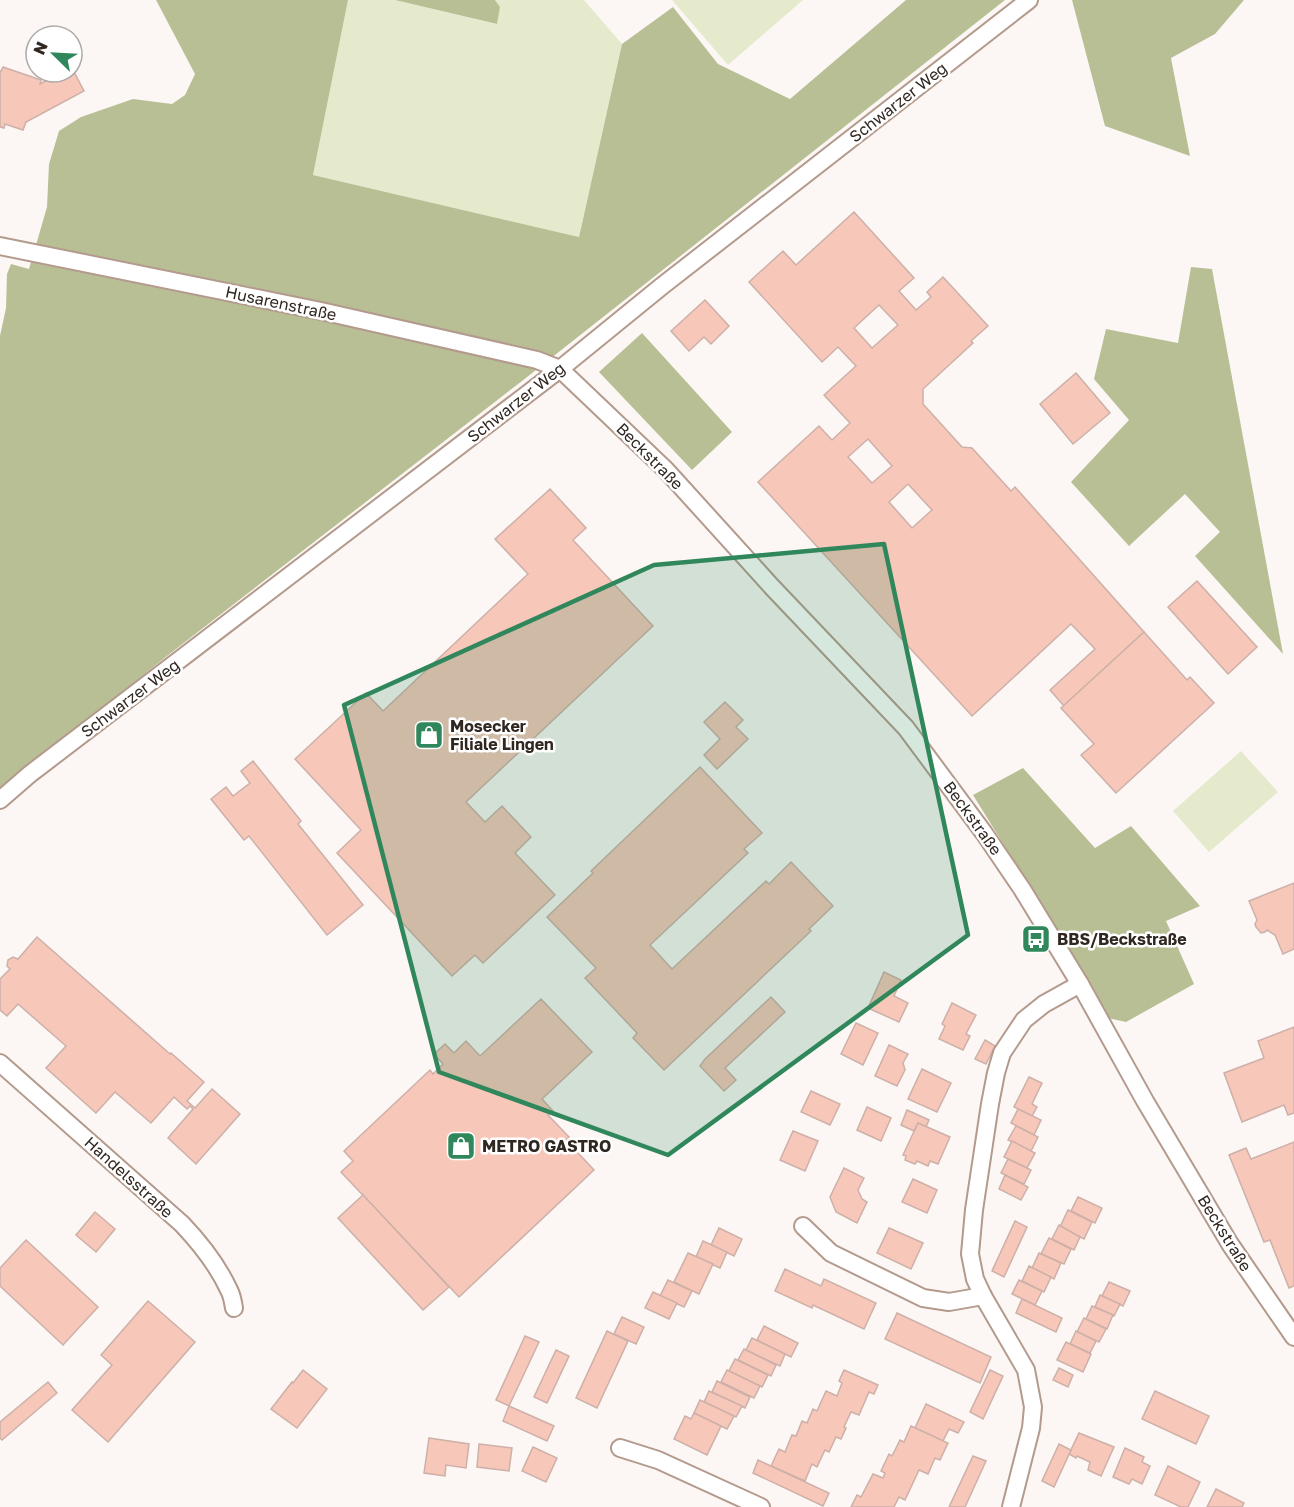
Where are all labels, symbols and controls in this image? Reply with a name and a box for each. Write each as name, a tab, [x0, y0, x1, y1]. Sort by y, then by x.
north arrow	[24, 24, 84, 84]
text: N	[29, 38, 52, 58]
street label: Schwarzer Weg	[845, 58, 951, 146]
street label: Husarenstraße	[224, 281, 338, 325]
street label: Schwarzer Weg	[463, 358, 569, 446]
street label: Beckstraße	[612, 418, 688, 494]
street label: Schwarzer Weg	[77, 654, 183, 742]
place label: Mosecker Filiale Lingen	[450, 716, 554, 754]
shop icon: Mosecker Filiale Lingen	[413, 719, 445, 751]
street label: Beckstraße	[940, 777, 1006, 859]
bus stop icon: BBS/Beckstraße	[1020, 923, 1052, 955]
place label: BBS/Beckstraße	[1057, 929, 1187, 949]
shop icon: METRO GASTRO	[445, 1130, 477, 1162]
street label: Handelsstraße	[81, 1132, 177, 1222]
place label: METRO GASTRO	[482, 1136, 611, 1156]
street label: Beckstraße	[1194, 1191, 1256, 1275]

